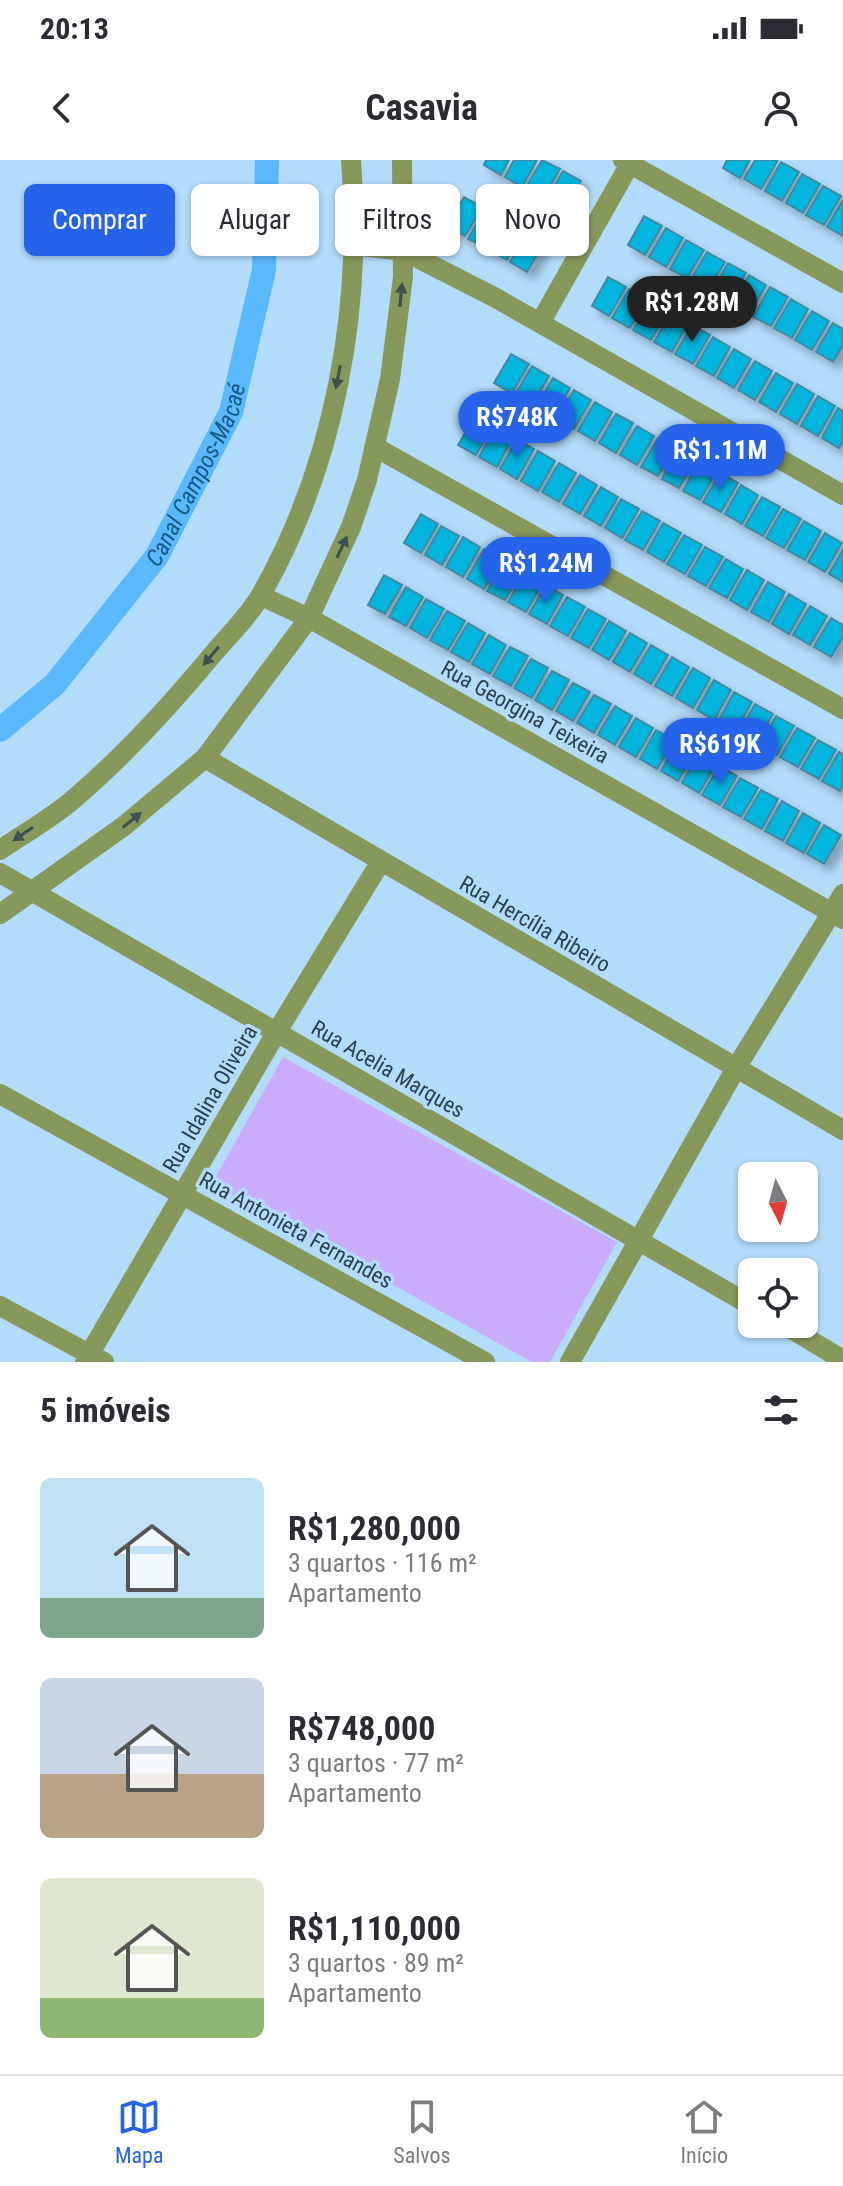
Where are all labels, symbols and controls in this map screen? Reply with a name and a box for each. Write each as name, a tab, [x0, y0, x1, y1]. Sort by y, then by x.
text: 20:13	[40, 11, 109, 46]
icon: back	[40, 86, 84, 130]
icon: person	[759, 86, 803, 130]
text: Casavia	[365, 87, 478, 129]
chip: Comprar	[24, 184, 175, 256]
chip: Alugar	[191, 184, 319, 256]
chip: Filtros	[335, 184, 460, 256]
chip: Novo	[476, 184, 589, 256]
pin: R$1.28M	[618, 276, 766, 344]
one-way arrow	[395, 282, 408, 307]
text: R$1.28M	[645, 287, 739, 317]
one-way arrow	[331, 365, 344, 390]
water label: Canal Campos-Macaé	[140, 380, 251, 572]
pin: R$748K	[452, 391, 582, 459]
text: R$748K	[476, 402, 558, 432]
pin: R$1.11M	[646, 424, 794, 492]
text: R$1.11M	[673, 435, 767, 465]
one-way arrow	[335, 535, 349, 559]
pin: R$1.24M	[472, 537, 620, 605]
text: R$1.24M	[499, 548, 593, 578]
one-way arrow	[203, 646, 220, 666]
street label: Rua Georgina Teixeira	[437, 656, 613, 768]
pin: R$619K	[655, 718, 785, 786]
text: R$619K	[679, 729, 761, 759]
one-way arrow	[121, 812, 141, 829]
one-way arrow	[13, 826, 34, 841]
street label: Rua Hercília Ribeiro	[455, 871, 615, 977]
street label: Rua Acelia Marques	[307, 1015, 469, 1123]
street label: Rua Idalina Oliveira	[158, 1021, 262, 1177]
north arrow	[738, 1162, 818, 1242]
map controls	[738, 1162, 818, 1338]
street label: Rua Antonieta Fernandes	[195, 1166, 397, 1294]
button: locate	[738, 1258, 818, 1338]
icon: filters	[759, 1388, 803, 1432]
text: 5 imóveis	[40, 1390, 171, 1430]
text: R$1,280,000	[288, 1508, 461, 1548]
icon: home	[104, 1510, 200, 1606]
text: 3 quartos · 116 m²	[288, 1548, 477, 1578]
text: Apartamento	[288, 1578, 422, 1608]
text: R$748,000	[288, 1708, 435, 1748]
icon: home	[104, 1710, 200, 1806]
text: 3 quartos · 77 m²	[288, 1748, 464, 1778]
text: Apartamento	[288, 1778, 422, 1808]
text: R$1,110,000	[288, 1908, 461, 1948]
icon: home	[104, 1910, 200, 2006]
text: 3 quartos · 89 m²	[288, 1948, 464, 1978]
text: Apartamento	[288, 1978, 422, 2008]
tab: Mapa	[115, 2095, 163, 2168]
tab: Salvos	[393, 2095, 451, 2168]
tab: Início	[680, 2095, 728, 2168]

